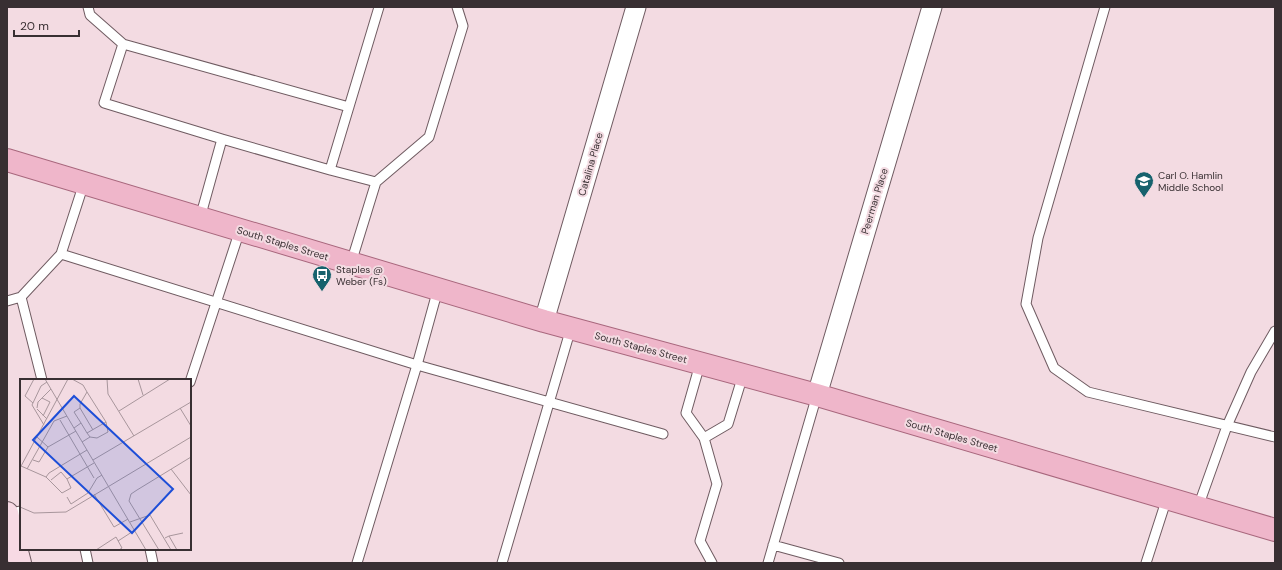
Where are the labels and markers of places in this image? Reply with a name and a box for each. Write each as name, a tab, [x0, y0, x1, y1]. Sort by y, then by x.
place label: Carl O. Hamlin Middle School	[1158, 169, 1223, 194]
school or university icon: Carl O. Hamlin Middle School	[1133, 170, 1155, 198]
place label: Staples @ Weber (Fs)	[336, 263, 387, 288]
bus stop icon: Staples @ Weber (Fs)	[311, 264, 333, 292]

